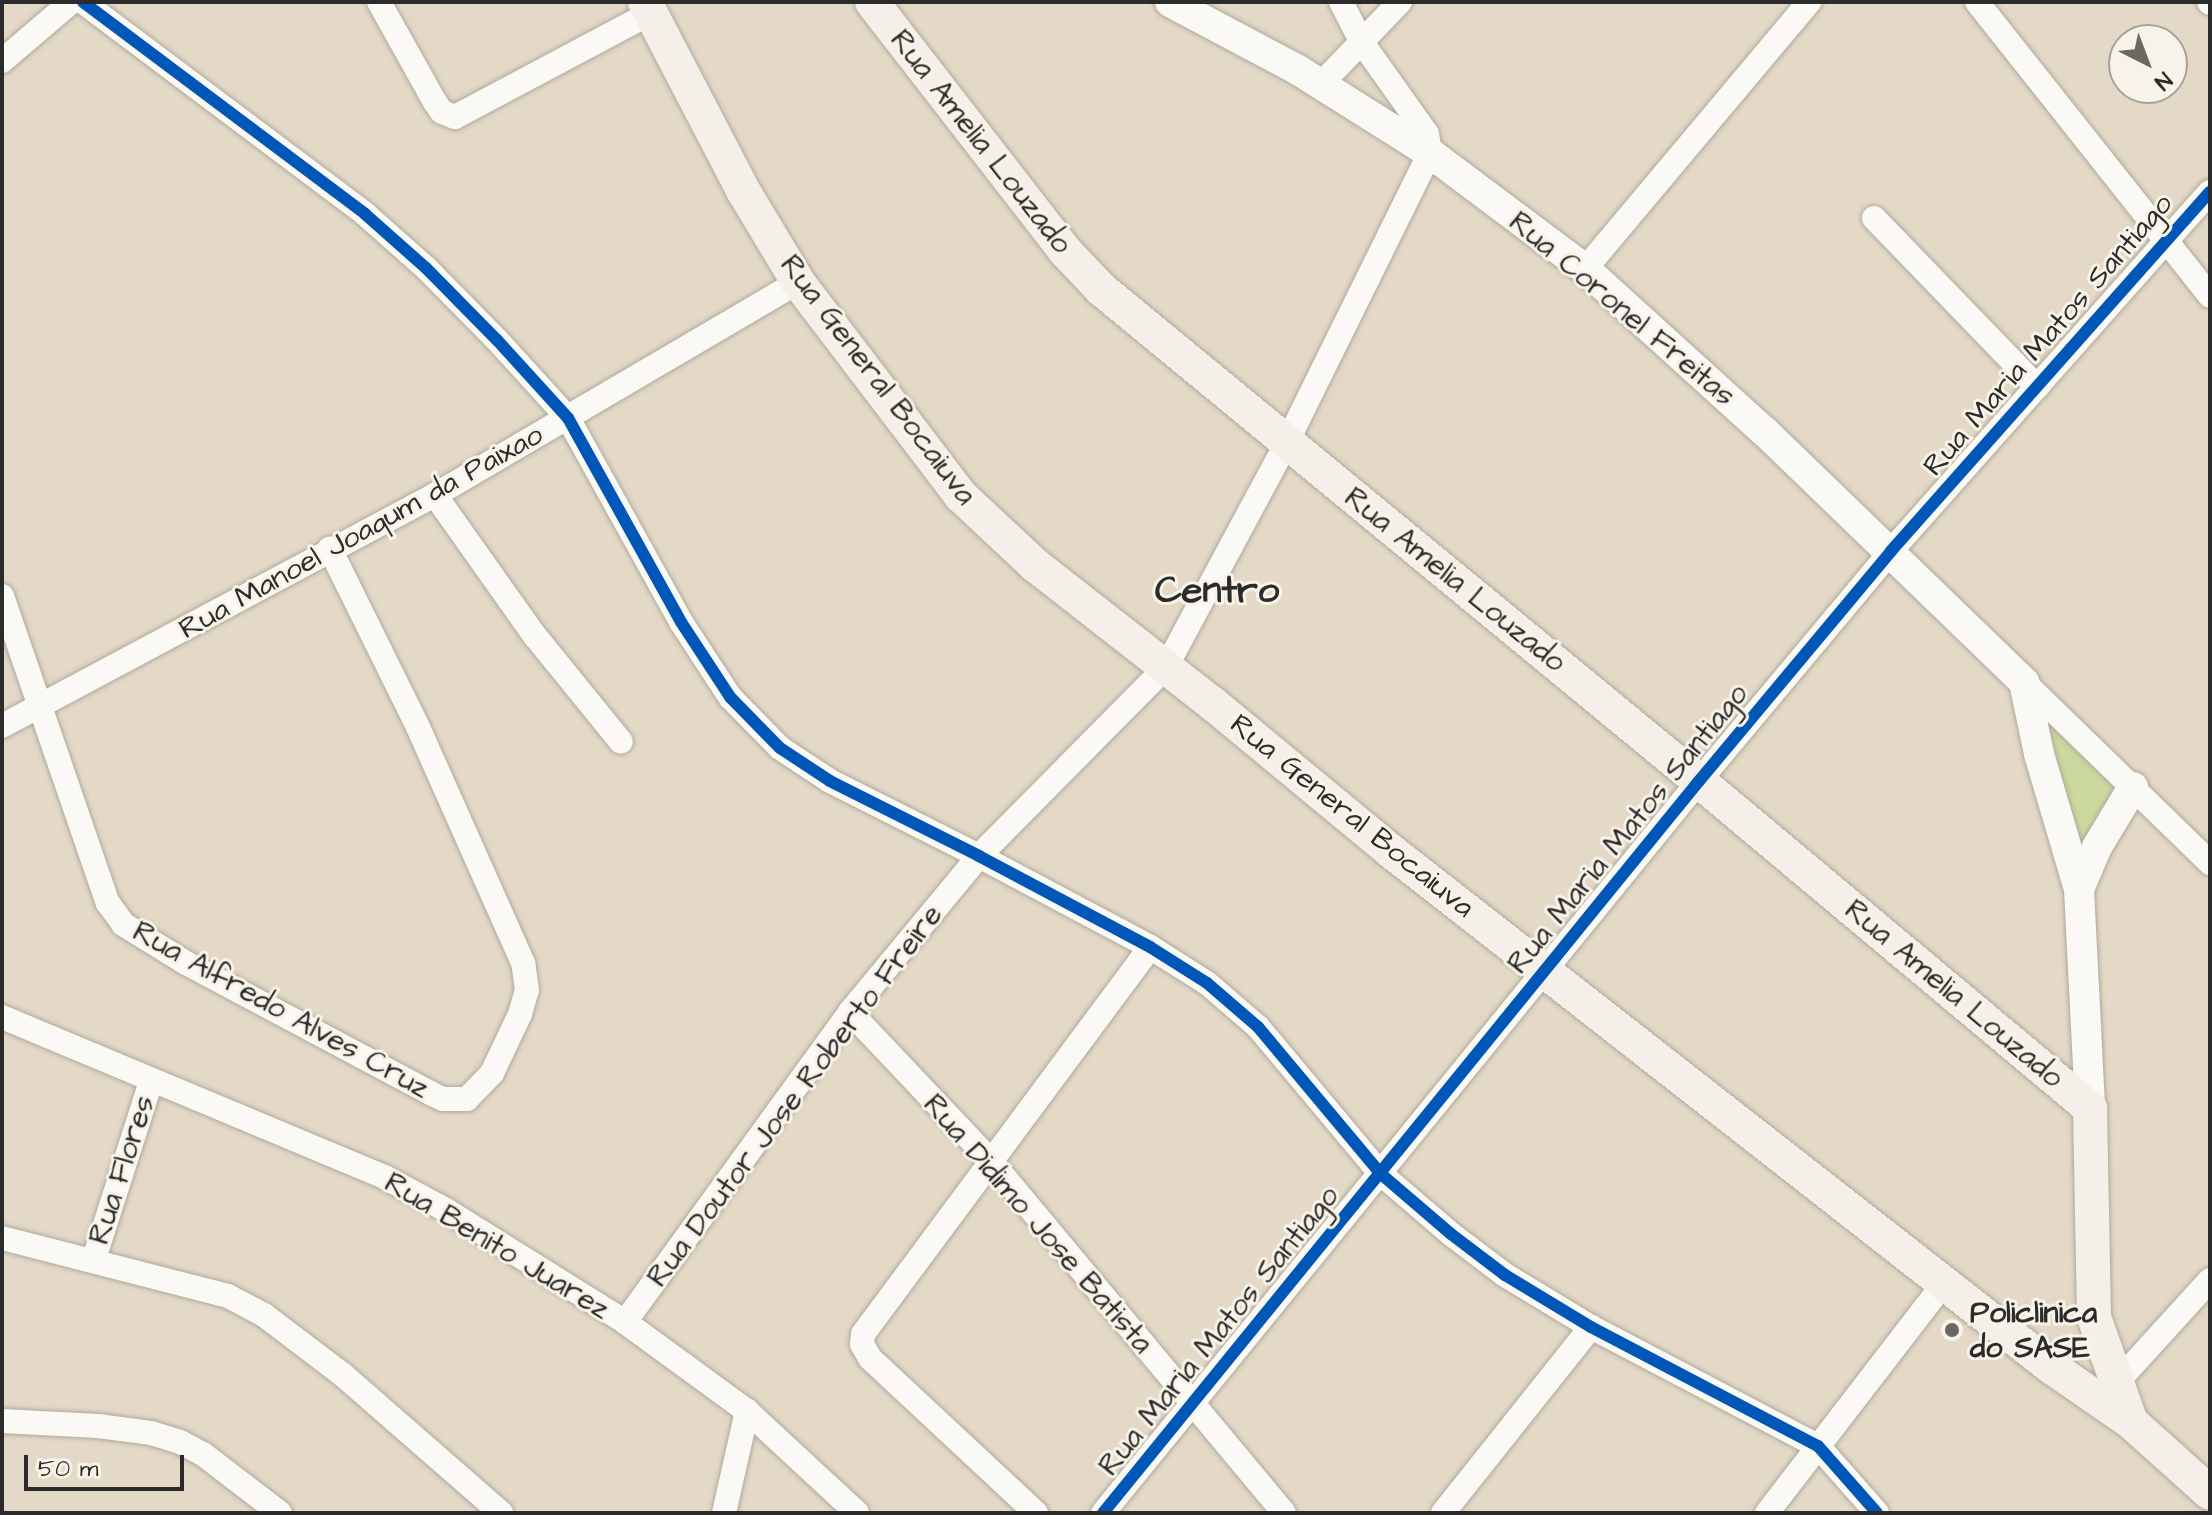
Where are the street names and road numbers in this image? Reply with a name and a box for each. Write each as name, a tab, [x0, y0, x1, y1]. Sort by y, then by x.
street label: Rua Amelia Louzado	[882, 23, 1080, 261]
street label: Rua Maria Matos Santiago	[1916, 186, 2180, 484]
street label: Rua Coronel Freitas	[1502, 204, 1742, 414]
street label: Rua General Bocaiuva	[772, 248, 984, 512]
street label: Rua Manoel Joaqum da Paixao	[173, 417, 549, 647]
street label: Rua Amelia Louzado	[1337, 480, 1573, 680]
street label: Rua Maria Matos Santiago	[1500, 677, 1756, 981]
street label: Rua General Bocaiuva	[1223, 706, 1481, 926]
street label: Rua Amelia Louzado	[1837, 892, 2071, 1096]
street label: Rua Doutor Jose Roberto Freire	[640, 898, 950, 1294]
street label: Rua Alfredo Alves Cruz	[126, 913, 436, 1107]
street label: Rua Didimo Jose Batista	[916, 1087, 1160, 1361]
street label: Rua Flores	[81, 1091, 163, 1249]
street label: Rua Benito Juarez	[378, 1165, 616, 1327]
street label: Rua Maria Matos Santiago	[1091, 1179, 1347, 1483]

